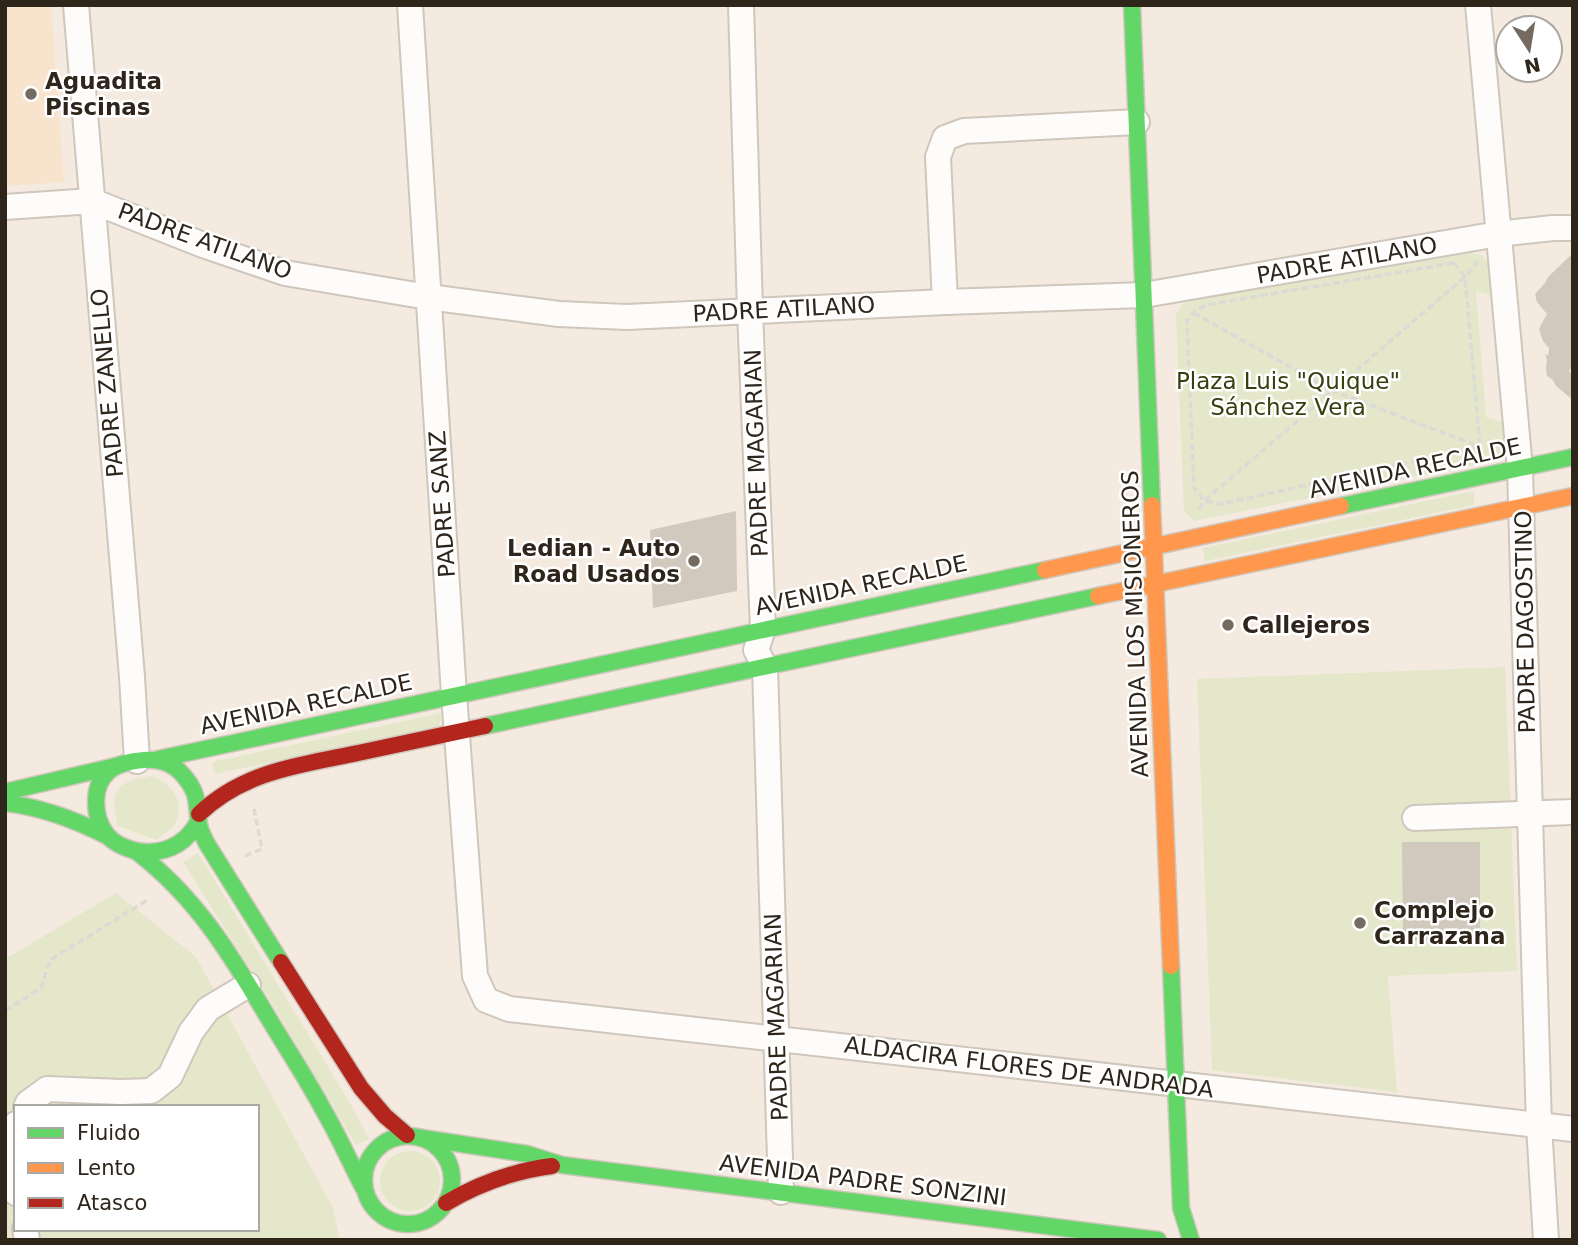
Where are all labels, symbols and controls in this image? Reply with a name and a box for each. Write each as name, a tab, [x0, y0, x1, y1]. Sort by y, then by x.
north arrow	[1494, 14, 1564, 84]
text: N	[1522, 53, 1543, 78]
place label: Aguadita Piscinas	[45, 68, 162, 120]
marker: Aguadita Piscinas	[23, 86, 39, 102]
street label: PADRE ATILANO	[115, 198, 295, 284]
street label: PADRE ATILANO	[1255, 231, 1439, 289]
street label: PADRE ZANELLO	[86, 287, 128, 479]
street label: PADRE ATILANO	[692, 291, 876, 327]
street label: PADRE MAGARIAN	[739, 349, 773, 557]
park label: Plaza Luis "Quique" Sánchez Vera	[1176, 368, 1400, 420]
street label: PADRE SANZ	[424, 430, 460, 578]
street label: AVENIDA RECALDE	[1307, 433, 1523, 503]
street label: AVENIDA LOS MISIONEROS	[1117, 470, 1153, 778]
street label: PADRE DAGOSTINO	[1510, 510, 1540, 734]
place label: Ledian - Auto Road Usados	[507, 535, 680, 587]
street label: AVENIDA RECALDE	[753, 550, 969, 620]
marker: Ledian - Auto Road Usados	[686, 553, 702, 569]
place label: Callejeros	[1242, 612, 1370, 638]
marker: Callejeros	[1220, 617, 1236, 633]
street label: AVENIDA RECALDE	[198, 669, 414, 739]
place label: Complejo Carrazana	[1374, 897, 1505, 949]
street label: PADRE MAGARIAN	[759, 913, 793, 1121]
marker: Complejo Carrazana	[1352, 915, 1368, 931]
street label: ALDACIRA FLORES DE ANDRADA	[843, 1031, 1215, 1103]
legend	[14, 1105, 259, 1231]
text: Fluido	[77, 1121, 140, 1145]
street label: AVENIDA PADRE SONZINI	[718, 1149, 1008, 1211]
text: Lento	[77, 1156, 136, 1180]
text: Atasco	[77, 1191, 147, 1215]

